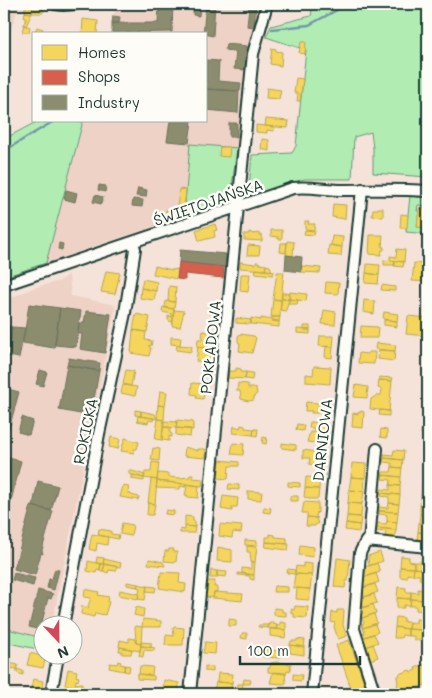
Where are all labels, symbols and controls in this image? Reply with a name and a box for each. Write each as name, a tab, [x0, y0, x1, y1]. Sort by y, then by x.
legend	[32, 32, 208, 122]
text: Homes	[78, 42, 126, 62]
text: Shops	[78, 66, 120, 86]
text: Industry	[78, 92, 140, 112]
street label: ŚWIĘTOJAŃSKA	[151, 174, 265, 230]
street label: POKŁADOWA	[195, 299, 225, 395]
street label: ROKICKA	[68, 396, 102, 466]
street label: DARNIOWA	[308, 397, 336, 483]
north arrow	[32, 616, 82, 666]
scale bar	[240, 633, 360, 665]
text: 100 m	[247, 640, 289, 660]
text: N	[55, 642, 72, 663]

